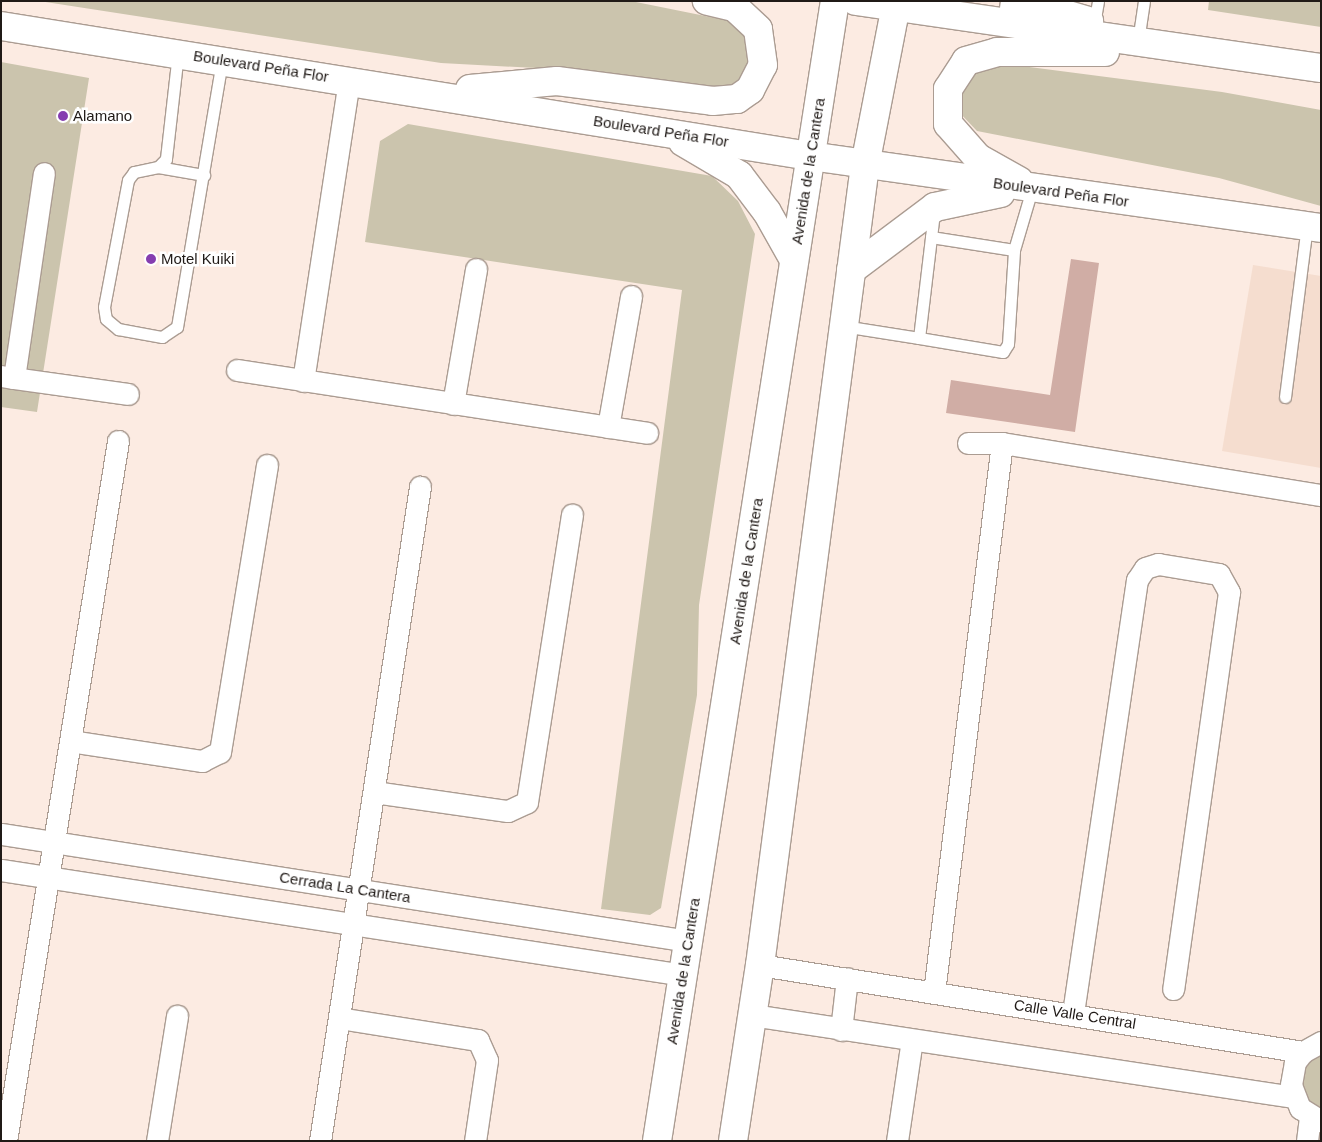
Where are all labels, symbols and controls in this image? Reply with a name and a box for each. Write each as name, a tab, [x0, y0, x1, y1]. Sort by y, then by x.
street label: Boulevard Peña Flor	[192, 46, 330, 86]
street label: Avenida de la Cantera	[788, 96, 828, 246]
place label: Alamano	[73, 107, 132, 125]
marker: Alamano	[57, 110, 69, 122]
street label: Boulevard Peña Flor	[592, 111, 730, 151]
street label: Boulevard Peña Flor	[992, 174, 1130, 210]
place label: Motel Kuiki	[161, 250, 234, 268]
marker: Motel Kuiki	[145, 253, 157, 265]
street label: Avenida de la Cantera	[726, 496, 766, 646]
street label: Cerrada La Cantera	[278, 868, 412, 906]
street label: Avenida de la Cantera	[663, 896, 703, 1046]
street label: Calle Valle Central	[1013, 995, 1137, 1033]

